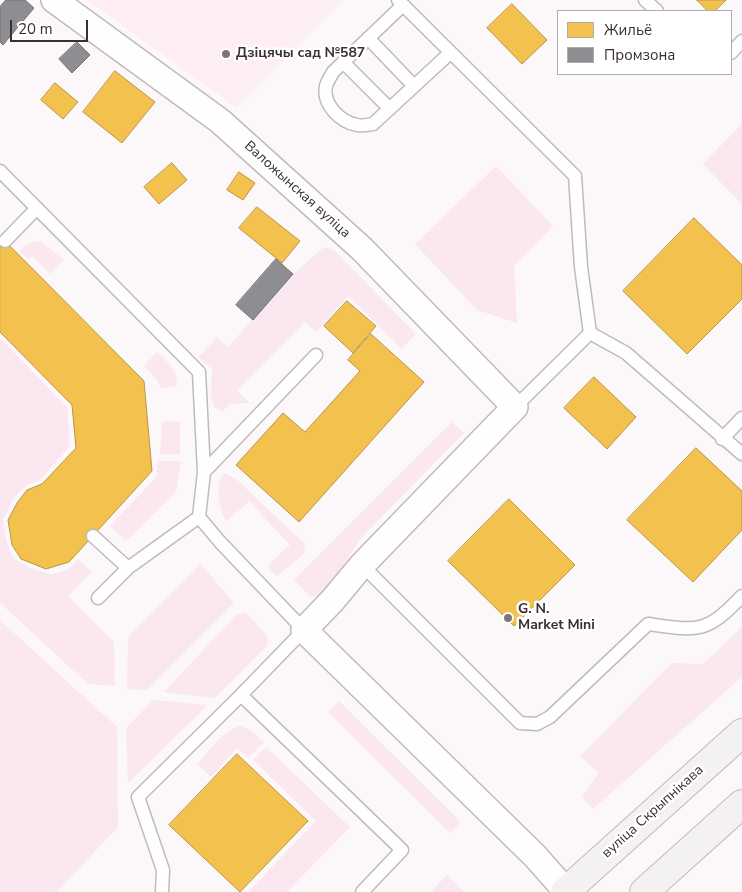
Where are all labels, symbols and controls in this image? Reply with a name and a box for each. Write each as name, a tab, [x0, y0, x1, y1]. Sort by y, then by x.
scale bar	[12, 10, 90, 42]
legend	[557, 10, 732, 75]
text: 20 m	[18, 19, 53, 39]
text: Жильё	[604, 20, 652, 40]
text: Промзона	[604, 45, 675, 65]
place label: Дзіцячы сад №587	[236, 46, 365, 62]
marker: Дзіцячы сад №587	[220, 48, 232, 60]
street label: Валожынская вуліца	[240, 138, 354, 242]
place label: G. N. Market Mini	[518, 602, 595, 634]
marker: G. N. Market Mini	[502, 612, 514, 624]
street label: вуліца Скрыпнікава	[599, 762, 707, 862]

